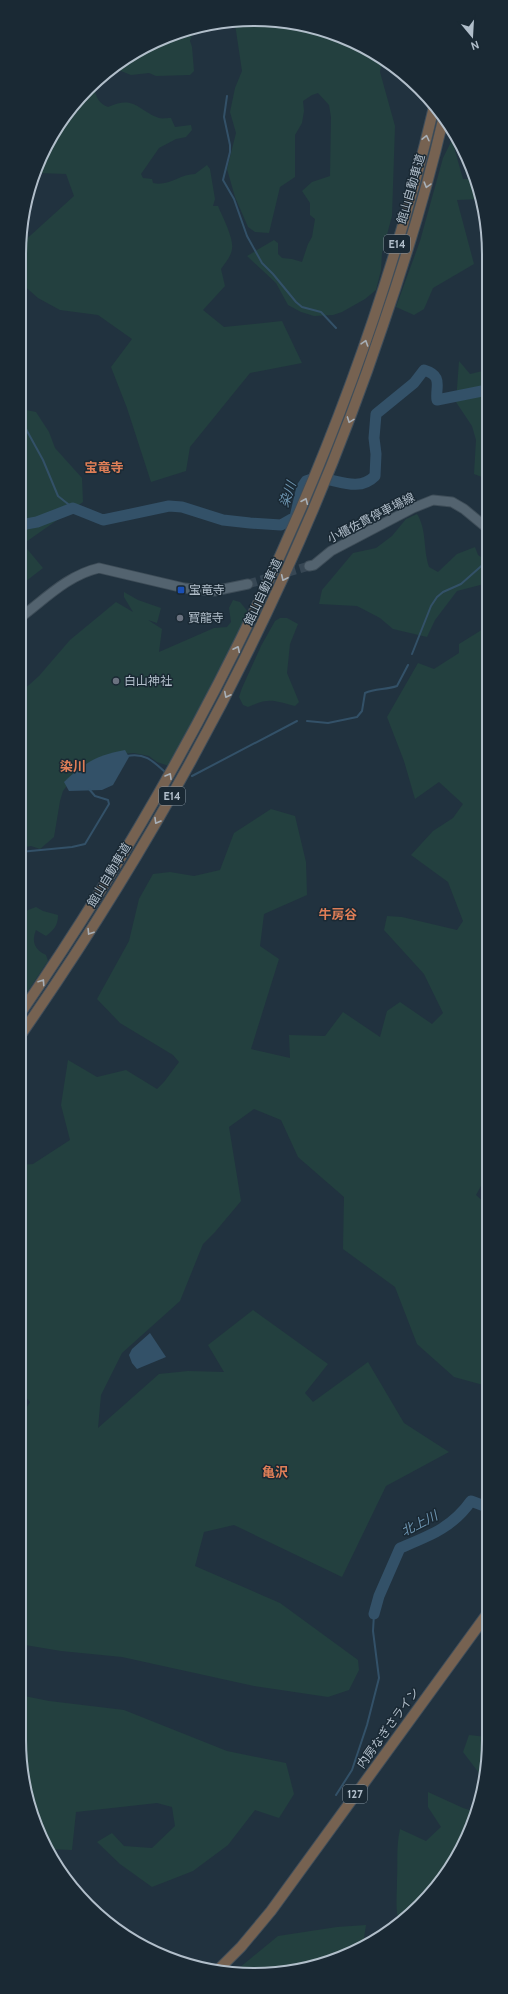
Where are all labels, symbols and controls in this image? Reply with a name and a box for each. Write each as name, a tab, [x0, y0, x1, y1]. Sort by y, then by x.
north arrow	[452, 16, 492, 56]
text: N	[469, 38, 481, 53]
one-way arrow	[422, 135, 430, 141]
street label: 館山自動車道	[393, 152, 428, 226]
one-way arrow	[423, 181, 432, 188]
road number: E14	[384, 235, 410, 253]
one-way arrow	[361, 339, 369, 346]
one-way arrow	[346, 417, 355, 424]
district label: 宝竜寺	[84, 459, 124, 475]
water label: 染川	[275, 477, 299, 509]
street label: 小櫃佐貫停車場線	[325, 489, 417, 546]
one-way arrow	[300, 498, 308, 506]
street label: 館山自動車道	[241, 556, 285, 628]
one-way arrow	[281, 573, 289, 581]
place label: 宝竜寺	[189, 582, 225, 597]
marker: 宝竜寺	[176, 585, 186, 595]
place label: 寳龍寺	[188, 610, 224, 625]
marker: 寳龍寺	[175, 613, 185, 623]
one-way arrow	[232, 646, 240, 653]
place label: 白山神社	[124, 673, 172, 688]
marker: 白山神社	[111, 676, 121, 686]
one-way arrow	[224, 691, 232, 698]
district label: 染川	[60, 758, 86, 774]
one-way arrow	[165, 773, 172, 781]
road number: E14	[159, 787, 185, 805]
one-way arrow	[155, 817, 162, 824]
street label: 館山自動車道	[84, 840, 134, 909]
district label: 牛房谷	[318, 906, 358, 922]
one-way arrow	[87, 928, 95, 935]
one-way arrow	[37, 979, 45, 986]
district label: 亀沢	[262, 1464, 288, 1480]
water label: 北上川	[398, 1506, 442, 1539]
street label: 内房なぎさライン	[353, 1684, 422, 1771]
road number: 127	[343, 1785, 367, 1803]

